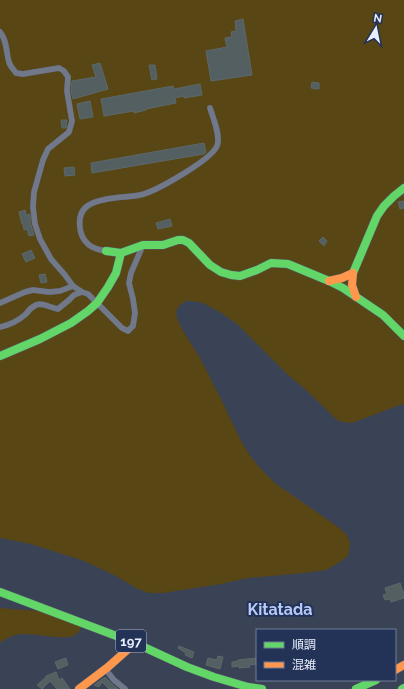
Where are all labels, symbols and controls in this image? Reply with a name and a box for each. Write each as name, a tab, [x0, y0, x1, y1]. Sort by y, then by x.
north arrow	[356, 8, 396, 48]
text: N	[372, 12, 383, 26]
district label: Kitatada	[248, 600, 312, 619]
legend	[256, 629, 396, 681]
road number: 197	[116, 630, 146, 652]
text: 順調	[292, 638, 316, 652]
text: 混雑	[292, 658, 316, 672]

